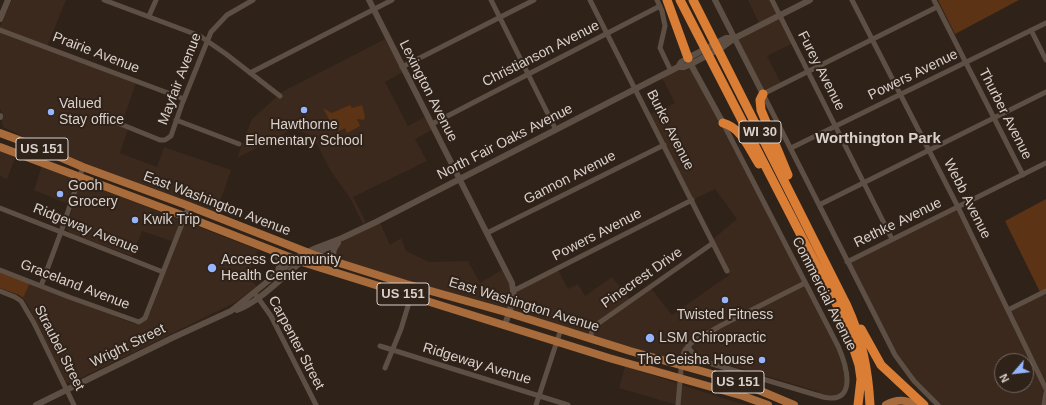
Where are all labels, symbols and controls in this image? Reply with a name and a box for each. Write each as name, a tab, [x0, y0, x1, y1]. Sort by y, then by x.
street label: Christianson Avenue	[480, 17, 602, 91]
street label: Furey Avenue	[794, 28, 848, 114]
street label: Prairie Avenue	[50, 29, 142, 77]
street label: Mayfair Avenue	[155, 31, 205, 127]
street label: Lexington Avenue	[395, 37, 461, 145]
street label: Powers Avenue	[865, 46, 961, 104]
street label: Thurber Avenue	[975, 66, 1035, 162]
street label: Burke Avenue	[643, 87, 697, 173]
place label: Valued Stay office	[59, 96, 124, 128]
street label: North Fair Oaks Avenue	[434, 100, 576, 184]
marker: Hawthorne Elementary School	[299, 105, 309, 115]
marker: Valued Stay office	[46, 107, 56, 117]
place label: Hawthorne Elementary School	[245, 117, 363, 150]
road number: WI 30	[739, 121, 781, 143]
district label: Worthington Park	[815, 130, 941, 148]
road number: US 151	[16, 138, 68, 160]
street label: Gannon Avenue	[521, 148, 619, 208]
street label: Webb Avenue	[940, 156, 994, 242]
street label: East Washington Avenue	[141, 168, 293, 240]
place label: Gooh Grocery	[68, 178, 118, 210]
marker: Gooh Grocery	[55, 189, 65, 199]
street label: Rethke Avenue	[851, 195, 945, 251]
street label: Ridgeway Avenue	[31, 200, 141, 258]
street label: Powers Avenue	[550, 205, 644, 265]
place label: Kwik Trip	[143, 212, 200, 228]
marker: Kwik Trip	[130, 215, 140, 225]
street label: Commercial Avenue	[788, 234, 860, 354]
street label: Pinecrest Drive	[598, 244, 686, 312]
place label: Access Community Health Center	[221, 252, 341, 284]
street label: Graceland Avenue	[18, 256, 132, 314]
marker: Access Community Health Center	[206, 262, 218, 274]
street label: East Washington Avenue	[447, 274, 601, 336]
road number: US 151	[377, 283, 429, 305]
street label: Carpenter Street	[264, 293, 328, 393]
marker: Twisted Fitness	[720, 295, 730, 305]
street label: Straubel Street	[30, 303, 88, 393]
place label: Twisted Fitness	[677, 307, 773, 323]
street label: Wright Street	[88, 321, 168, 371]
place label: LSM Chiropractic	[659, 330, 766, 346]
marker: LSM Chiropractic	[644, 332, 656, 344]
street label: Ridgeway Avenue	[421, 340, 533, 388]
place label: The Geisha House	[637, 352, 754, 368]
north arrow	[994, 353, 1034, 393]
marker: The Geisha House	[757, 355, 767, 365]
road number: US 151	[712, 371, 764, 393]
text: N	[997, 372, 1011, 384]

